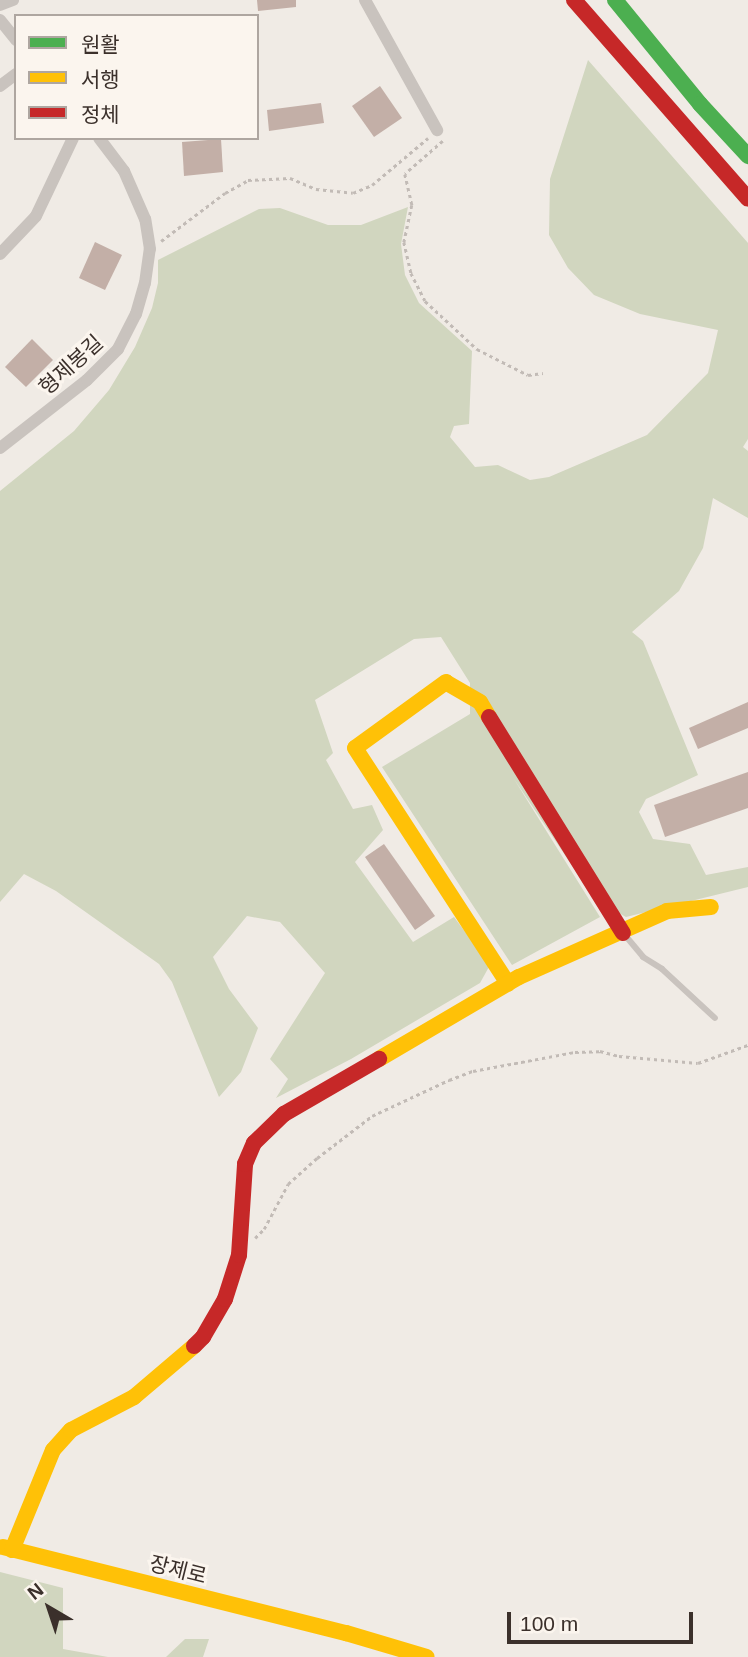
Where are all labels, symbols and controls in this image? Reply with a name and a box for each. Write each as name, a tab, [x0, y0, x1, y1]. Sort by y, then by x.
legend	[14, 14, 259, 140]
text: 원활	[81, 33, 120, 56]
text: 서행	[81, 68, 120, 91]
text: 정체	[81, 103, 120, 126]
street label: 형제봉길	[34, 330, 108, 400]
street label: 장제로	[147, 1551, 209, 1589]
north arrow	[14, 1573, 84, 1643]
text: N	[24, 1579, 47, 1604]
scale bar	[510, 1598, 696, 1642]
text: 100 m	[520, 1612, 578, 1635]

